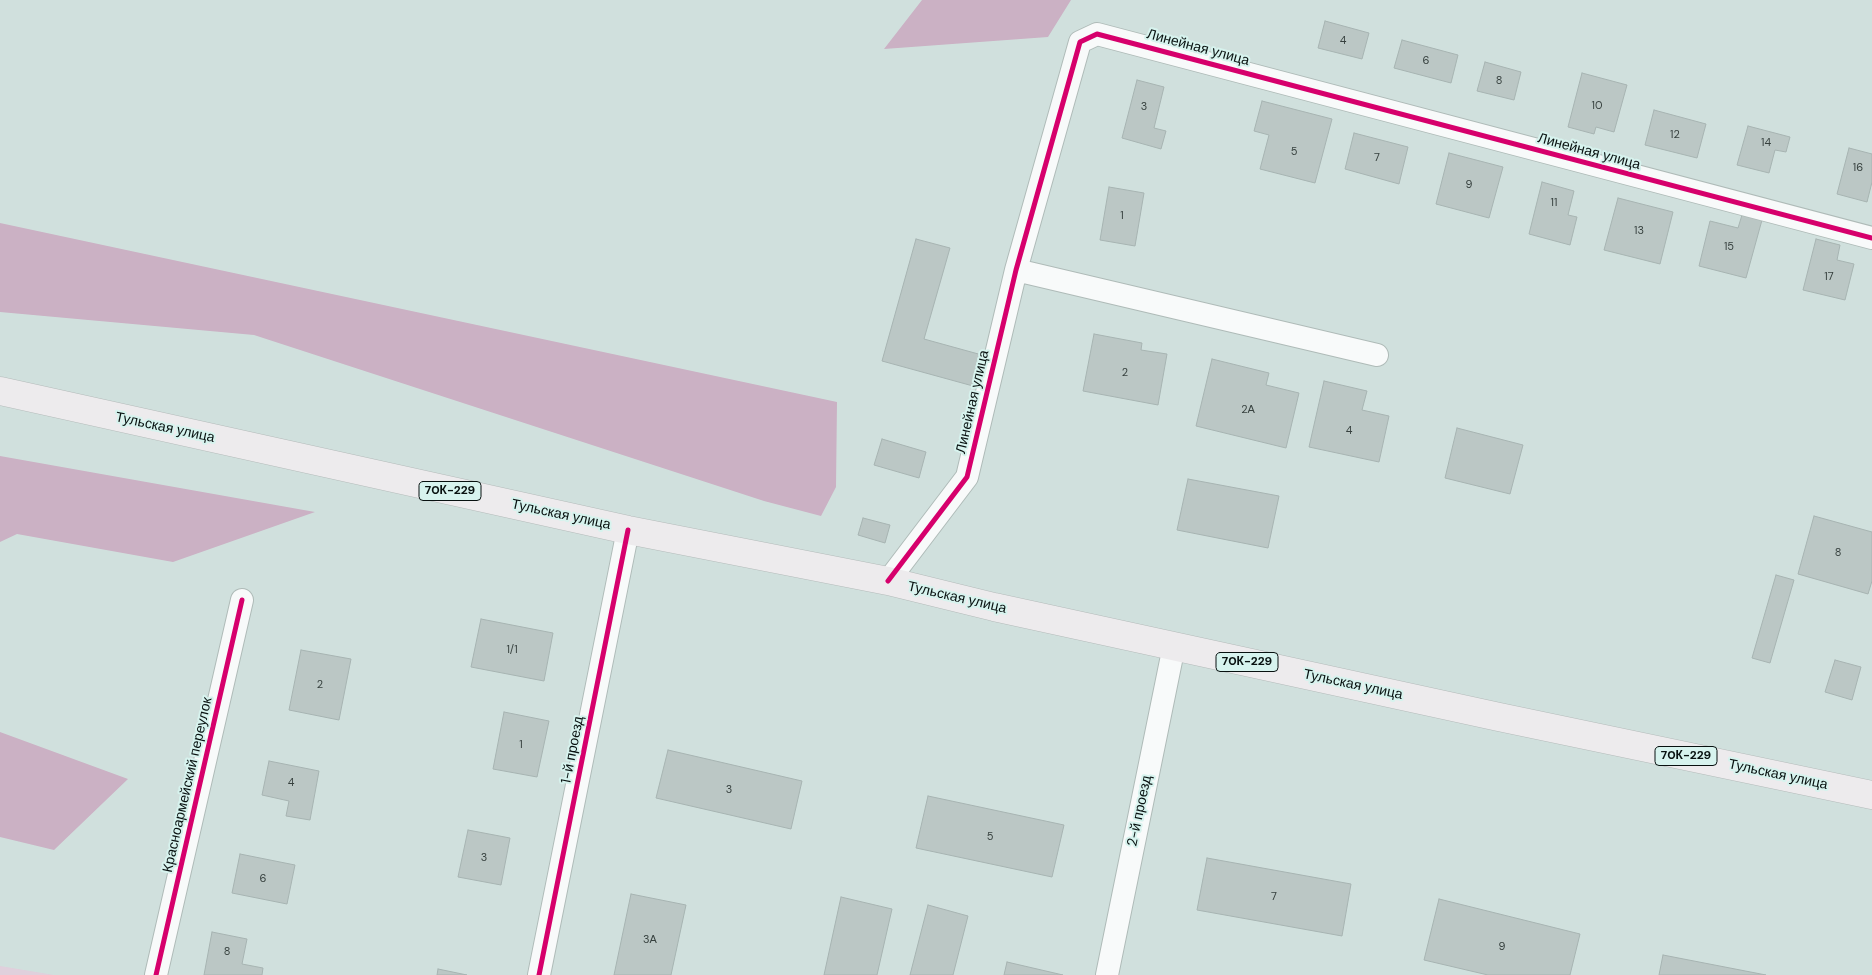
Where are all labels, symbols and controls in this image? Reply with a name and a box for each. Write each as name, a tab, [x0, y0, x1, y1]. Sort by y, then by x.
street label: Линейная улица	[1145, 26, 1251, 70]
house number: 4	[1340, 34, 1346, 48]
house number: 6	[1423, 54, 1429, 68]
house number: 8	[1496, 74, 1502, 88]
house number: 10	[1592, 99, 1602, 113]
house number: 3	[1141, 100, 1147, 114]
house number: 12	[1670, 128, 1680, 142]
street label: Линейная улица	[1536, 130, 1642, 174]
house number: 14	[1761, 136, 1771, 150]
house number: 5	[1291, 145, 1297, 159]
house number: 7	[1374, 151, 1380, 165]
house number: 16	[1853, 161, 1863, 175]
house number: 9	[1466, 178, 1472, 192]
house number: 11	[1551, 196, 1557, 210]
house number: 1	[1120, 209, 1124, 223]
house number: 13	[1634, 224, 1644, 238]
house number: 15	[1724, 240, 1734, 254]
house number: 17	[1824, 270, 1834, 284]
street label: Линейная улица	[953, 349, 993, 455]
house number: 2	[1122, 366, 1128, 380]
house number: 2А	[1241, 403, 1255, 417]
street label: Тульская улица	[114, 409, 216, 447]
house number: 4	[1346, 424, 1352, 438]
road number: 70К-229	[419, 482, 481, 501]
street label: Тульская улица	[510, 496, 612, 534]
house number: 8	[1835, 546, 1841, 560]
street label: Тульская улица	[906, 578, 1008, 618]
house number: 1/1	[506, 643, 518, 657]
road number: 70К-229	[1216, 652, 1278, 672]
street label: Тульская улица	[1302, 666, 1404, 704]
house number: 2	[317, 678, 323, 692]
street label: Красноармейский переулок	[160, 696, 216, 874]
street label: 1-й проезд	[558, 715, 588, 785]
house number: 1	[519, 738, 523, 752]
road number: 70К-229	[1655, 746, 1717, 766]
street label: Тульская улица	[1727, 756, 1829, 794]
street label: 2-й проезд	[1124, 774, 1156, 848]
house number: 4	[288, 776, 294, 790]
house number: 3	[726, 783, 732, 797]
house number: 5	[987, 830, 993, 844]
house number: 3	[481, 851, 487, 865]
house number: 6	[260, 872, 266, 886]
house number: 7	[1271, 890, 1277, 904]
house number: 3А	[643, 933, 657, 947]
house number: 9	[1499, 940, 1505, 954]
house number: 8	[224, 945, 230, 959]

